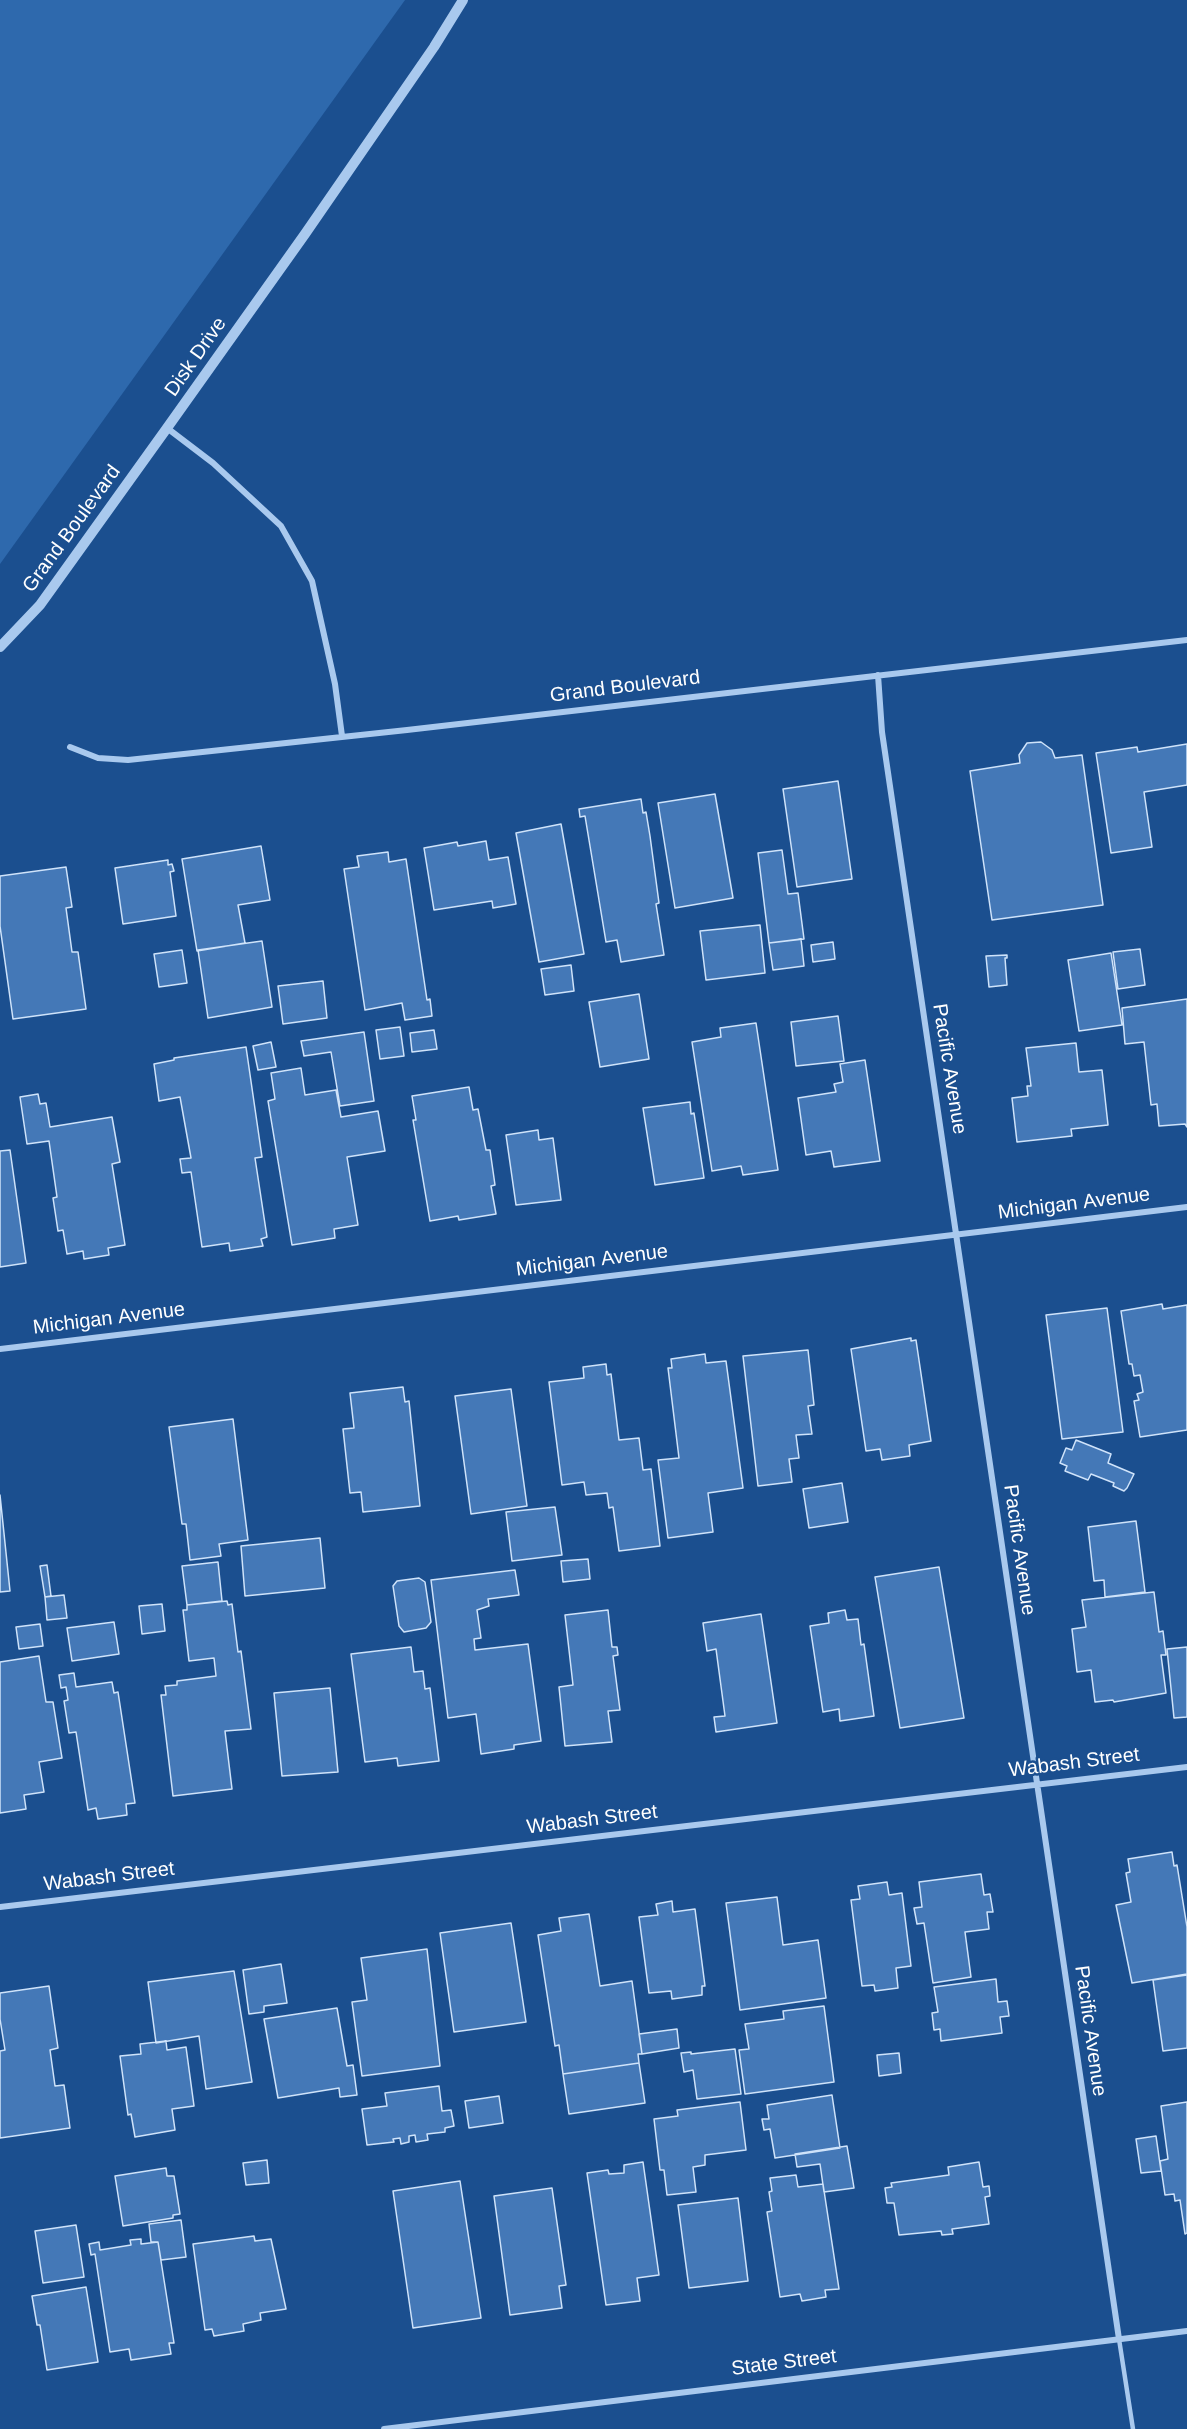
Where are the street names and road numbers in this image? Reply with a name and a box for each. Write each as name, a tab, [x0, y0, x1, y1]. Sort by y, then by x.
street label: Disk Drive	[160, 313, 232, 401]
street label: Grand Boulevard	[18, 461, 126, 597]
street label: Grand Boulevard	[549, 666, 701, 708]
street label: Pacific Avenue	[927, 1002, 971, 1136]
street label: Michigan Avenue	[997, 1183, 1151, 1225]
street label: Michigan Avenue	[515, 1240, 669, 1282]
street label: Michigan Avenue	[32, 1298, 186, 1340]
street label: Pacific Avenue	[998, 1483, 1040, 1617]
street label: Wabash Street	[1007, 1743, 1141, 1783]
street label: Wabash Street	[525, 1800, 659, 1840]
street label: Wabash Street	[42, 1857, 176, 1897]
street label: Pacific Avenue	[1069, 1964, 1111, 2098]
street label: State Street	[730, 2345, 838, 2381]

